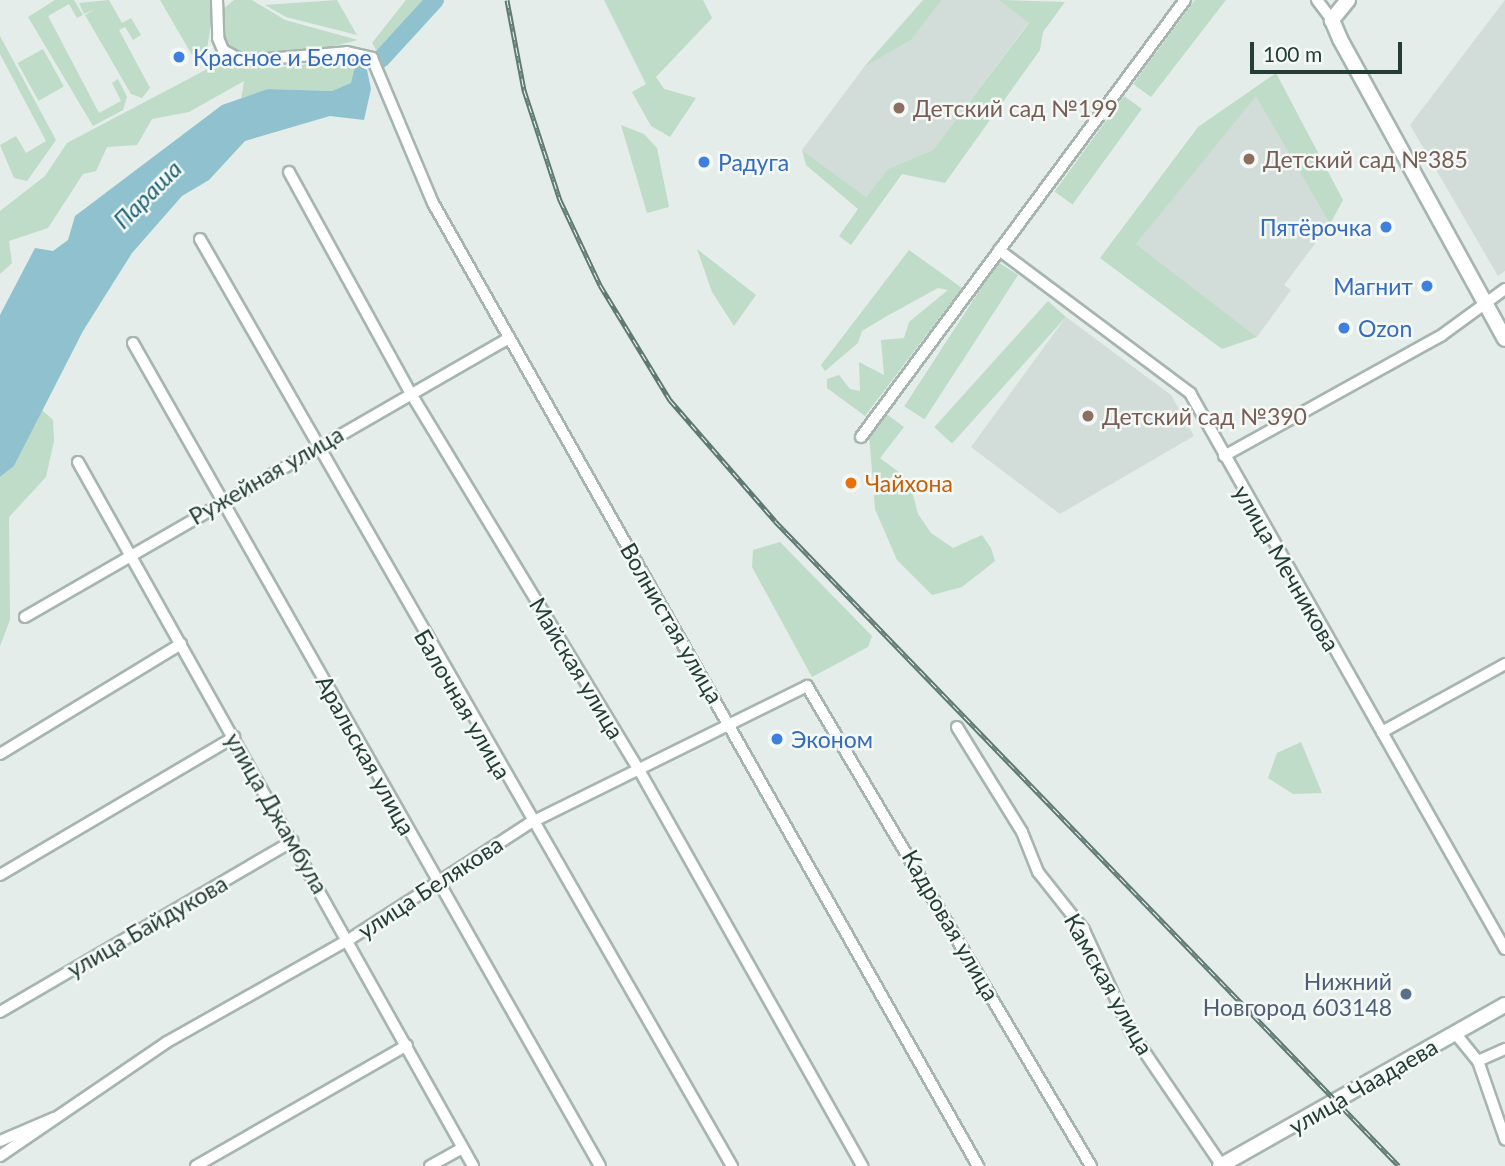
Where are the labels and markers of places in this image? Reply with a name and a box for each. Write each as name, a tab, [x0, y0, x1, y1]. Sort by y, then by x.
place label: Красное и Белое	[193, 43, 372, 71]
marker: Красное и Белое	[171, 49, 187, 65]
place label: Детский сад №199	[913, 94, 1118, 122]
marker: Детский сад №199	[891, 100, 907, 116]
place label: Детский сад №385	[1263, 145, 1468, 173]
place label: Радуга	[718, 148, 789, 176]
marker: Детский сад №385	[1241, 151, 1257, 167]
marker: Радуга	[696, 154, 712, 170]
place label: Пятёрочка	[1260, 213, 1372, 241]
marker: Пятёрочка	[1378, 219, 1394, 235]
place label: Магнит	[1333, 272, 1413, 300]
marker: Магнит	[1419, 278, 1435, 294]
place label: Ozon	[1358, 314, 1412, 342]
marker: Ozon	[1336, 320, 1352, 336]
place label: Детский сад №390	[1102, 402, 1307, 430]
marker: Детский сад №390	[1080, 408, 1096, 424]
place label: Чайхона	[865, 469, 953, 497]
marker: Чайхона	[843, 475, 859, 491]
place label: Эконом	[791, 725, 873, 753]
marker: Эконом	[769, 731, 785, 747]
place label: Нижний Новгород 603148	[1203, 967, 1392, 1021]
marker: Нижний Новгород 603148	[1398, 986, 1414, 1002]

